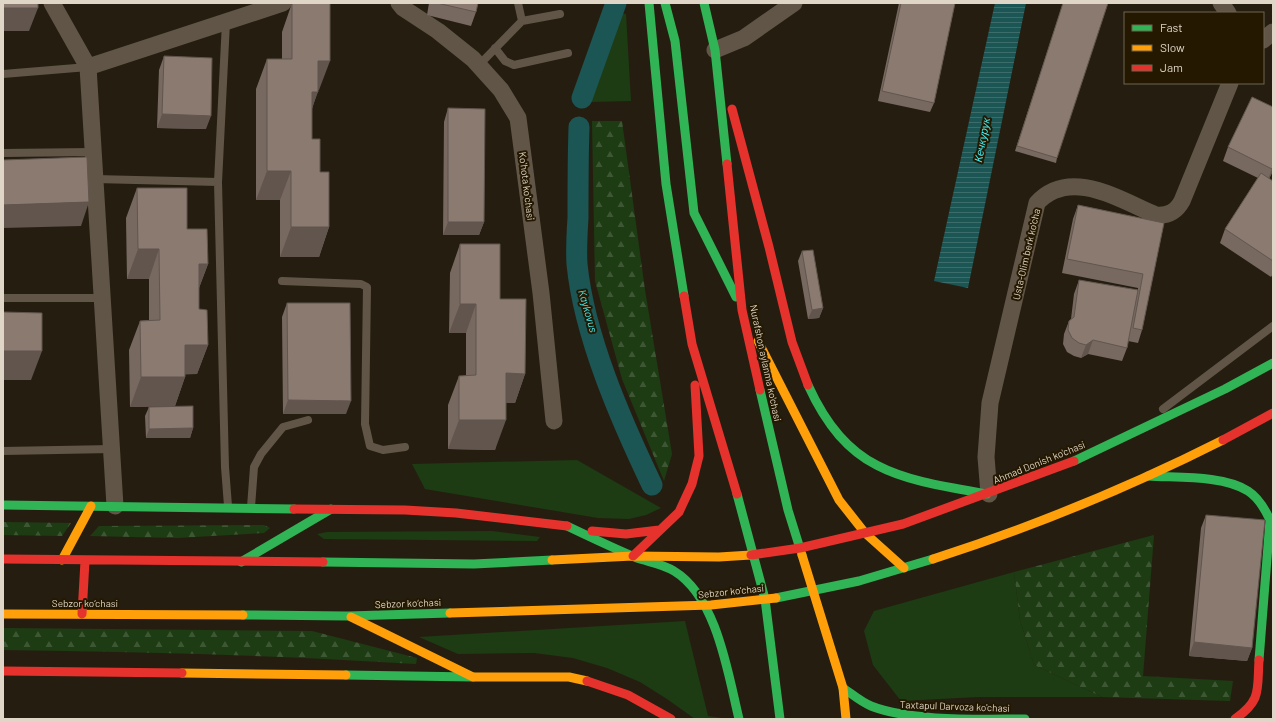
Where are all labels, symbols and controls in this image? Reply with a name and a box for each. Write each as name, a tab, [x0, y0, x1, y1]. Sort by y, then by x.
legend	[1124, 12, 1264, 84]
text: Fast	[1160, 20, 1183, 34]
text: Slow	[1160, 40, 1185, 54]
text: Jam	[1160, 60, 1183, 74]
water label: Кечкурук	[971, 116, 992, 163]
street label: Koʻhota koʻchasi	[517, 151, 537, 221]
street label: Usta-Olim berk ko'cha	[1010, 207, 1042, 301]
water label: Kaykovus	[576, 288, 601, 334]
street label: Nurafshon aylanma ko'chasi	[748, 304, 784, 422]
street label: Ahmad Donish ko'chasi	[991, 438, 1087, 486]
street label: Sebzor ko‘chasi	[697, 582, 765, 600]
street label: Sebzor ko‘chasi	[375, 596, 441, 610]
street label: Sebzor ko‘chasi	[52, 597, 118, 609]
street label: Taxtapul Darvoza ko'chasi	[900, 698, 1010, 714]

